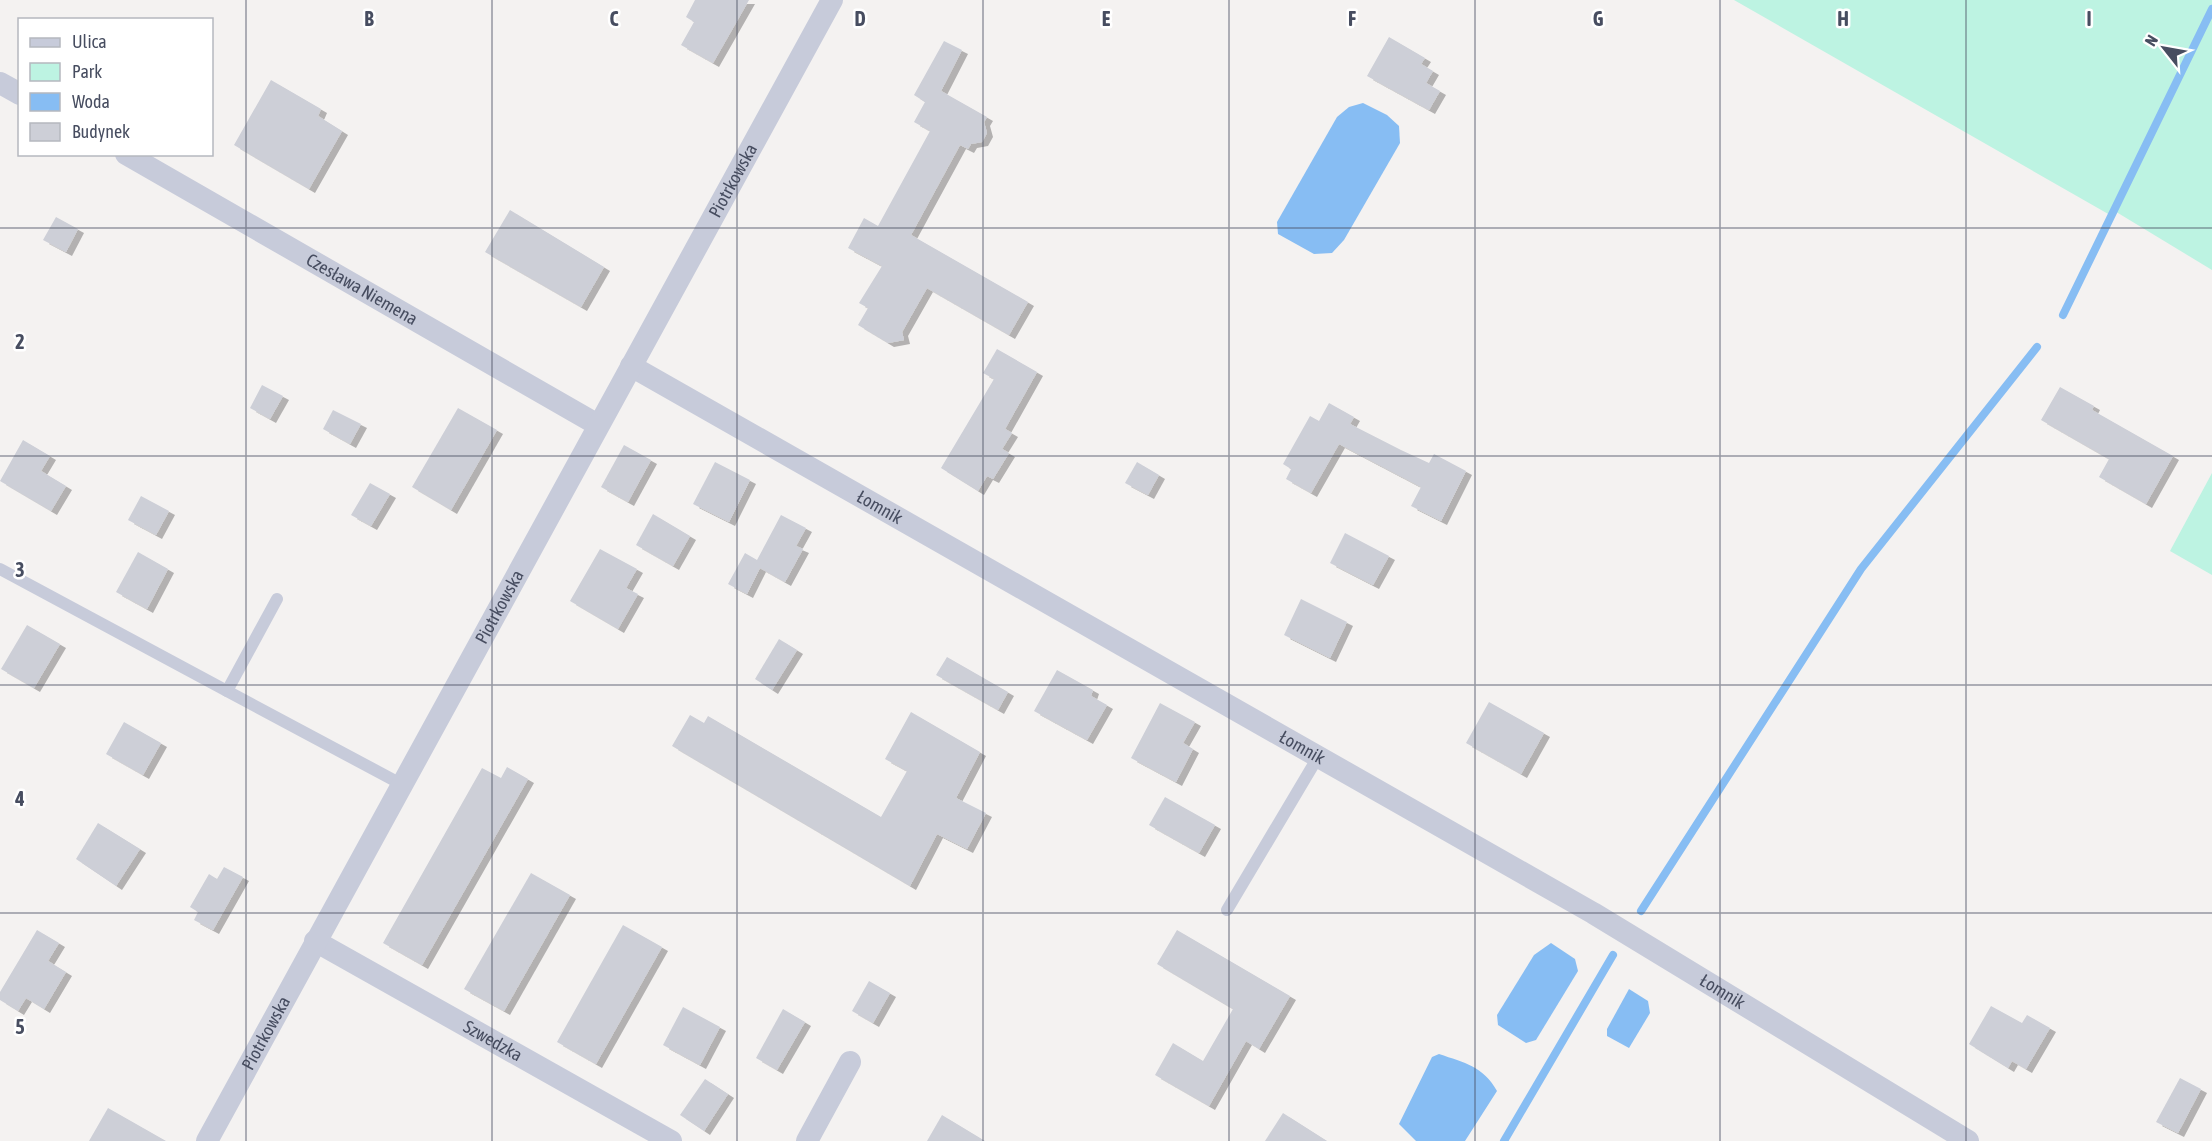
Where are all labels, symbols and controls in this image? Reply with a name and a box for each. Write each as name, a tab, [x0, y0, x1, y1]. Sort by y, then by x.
text: B	[364, 7, 374, 30]
text: C	[610, 7, 619, 30]
text: D	[854, 7, 866, 30]
text: E	[1102, 7, 1111, 30]
text: F	[1348, 7, 1356, 30]
text: G	[1593, 7, 1604, 30]
text: H	[1837, 7, 1849, 30]
text: I	[2086, 7, 2092, 30]
legend	[18, 18, 213, 156]
north arrow	[2134, 18, 2194, 78]
text: Ulica	[72, 31, 107, 52]
text: N	[2141, 32, 2161, 49]
text: Park	[72, 61, 102, 82]
text: Woda	[72, 91, 110, 112]
text: Budynek	[72, 121, 130, 142]
street label: Piotrkowska	[704, 140, 761, 221]
street label: Czesława Niemena	[303, 249, 421, 329]
text: 2	[15, 330, 25, 353]
street label: Łomnik	[853, 486, 907, 528]
text: 3	[15, 558, 25, 581]
street label: Piotrkowska	[471, 566, 528, 647]
street label: Łomnik	[1276, 726, 1329, 768]
text: 4	[14, 787, 25, 810]
street label: Łomnik	[1696, 969, 1749, 1013]
street label: Piotrkowska	[237, 992, 294, 1073]
text: 5	[15, 1015, 25, 1038]
street label: Szwedzka	[460, 1016, 526, 1065]

